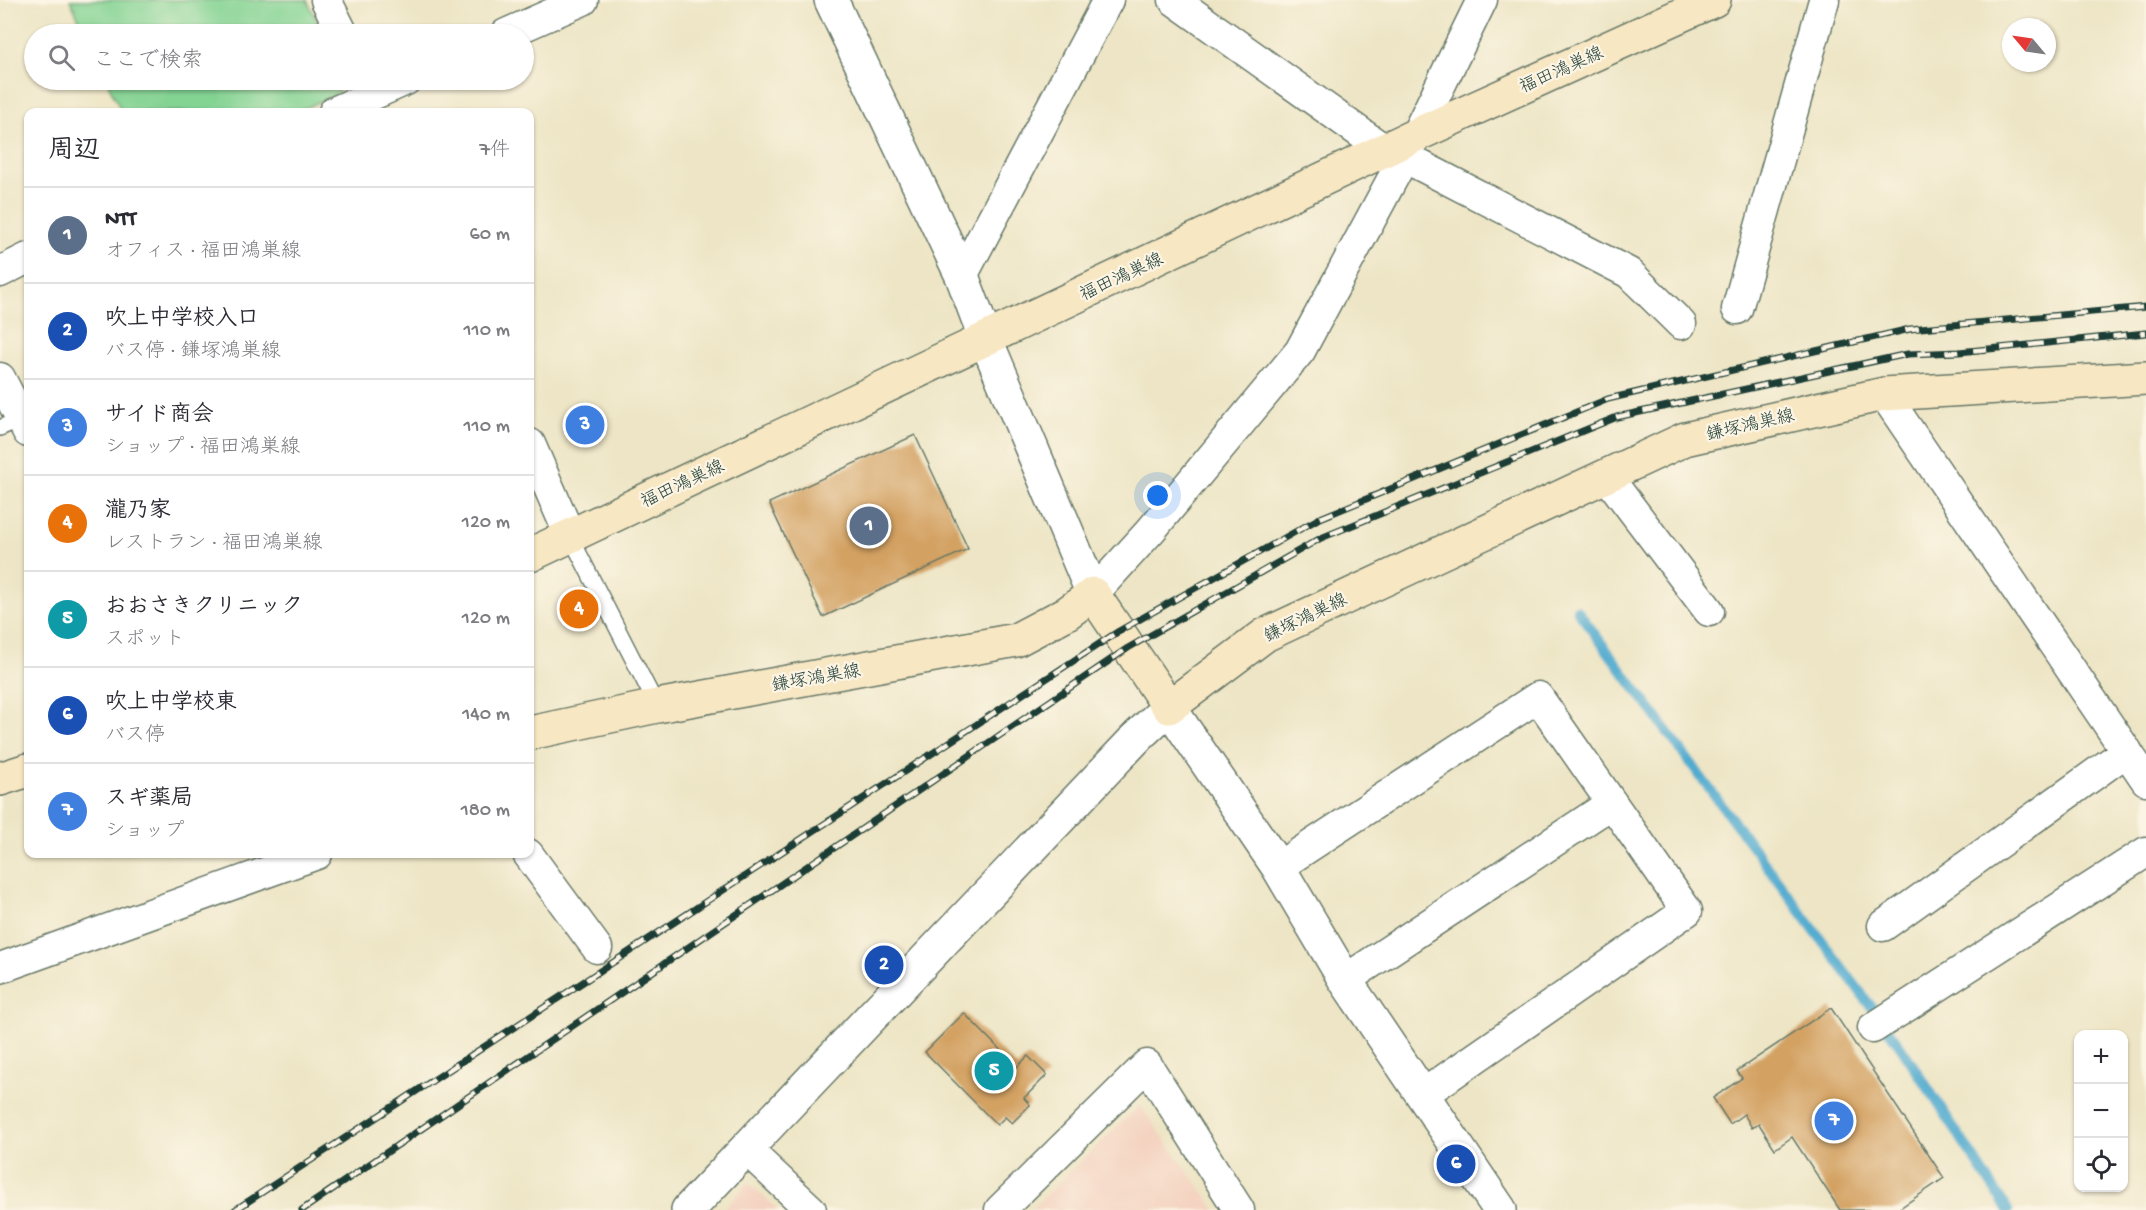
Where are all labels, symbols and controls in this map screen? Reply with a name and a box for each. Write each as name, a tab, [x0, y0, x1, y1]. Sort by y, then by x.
north arrow	[2002, 18, 2056, 72]
search box	[24, 24, 534, 90]
icon: search	[45, 41, 78, 74]
street label: 福田鴻巣線	[1516, 42, 1607, 99]
text: ここで検索	[93, 49, 203, 75]
text: 周辺	[48, 137, 100, 168]
text: 7件	[480, 140, 510, 163]
text: NTT	[105, 207, 136, 233]
text: 1	[63, 224, 72, 247]
text: 60 m	[470, 224, 510, 247]
text: オフィス · 福田鴻巣線	[105, 241, 301, 264]
street label: 福田鴻巣線	[1076, 249, 1167, 307]
text: 吹上中学校入口	[105, 307, 259, 333]
text: 2	[63, 320, 72, 343]
text: 110 m	[464, 320, 510, 343]
text: バス停 · 鎌塚鴻巣線	[105, 341, 281, 364]
pin: 3	[566, 402, 604, 448]
text: サイド商会	[105, 403, 214, 429]
street label: 鎌塚鴻巣線	[1704, 405, 1797, 447]
text: 3	[62, 416, 73, 439]
text: 110 m	[464, 416, 510, 439]
text: ショップ · 福田鴻巣線	[105, 437, 300, 460]
street label: 福田鴻巣線	[637, 456, 728, 514]
your location	[1143, 481, 1172, 510]
text: 瀧乃家	[105, 499, 171, 525]
pin: 1	[850, 504, 888, 548]
text: 4	[63, 512, 72, 535]
text: 120 m	[462, 512, 510, 535]
text: レストラン · 福田鴻巣線	[105, 533, 322, 556]
pin: 4	[560, 586, 598, 632]
street label: 鎌塚鴻巣線	[1261, 589, 1351, 648]
text: おおさきクリニック	[105, 595, 303, 621]
text: 5	[62, 608, 73, 631]
text: 120 m	[462, 608, 510, 631]
text: スポット	[105, 629, 185, 652]
street label: 鎌塚鴻巣線	[770, 660, 863, 698]
text: 吹上中学校東	[105, 691, 237, 717]
text: 6	[62, 704, 73, 727]
text: 140 m	[462, 704, 510, 727]
text: バス停	[105, 725, 165, 748]
text: スギ薬局	[105, 787, 193, 813]
text: 7	[62, 800, 73, 823]
text: 180 m	[461, 800, 510, 823]
text: ショップ	[105, 821, 184, 844]
pin: 2	[864, 942, 904, 988]
map controls	[2074, 1030, 2128, 1192]
button: +	[2074, 1030, 2128, 1084]
pin: 5	[974, 1048, 1014, 1094]
button: −	[2074, 1084, 2128, 1138]
pin: 7	[1814, 1098, 1854, 1144]
button: locate	[2074, 1138, 2128, 1192]
pin: 6	[1436, 1142, 1476, 1186]

